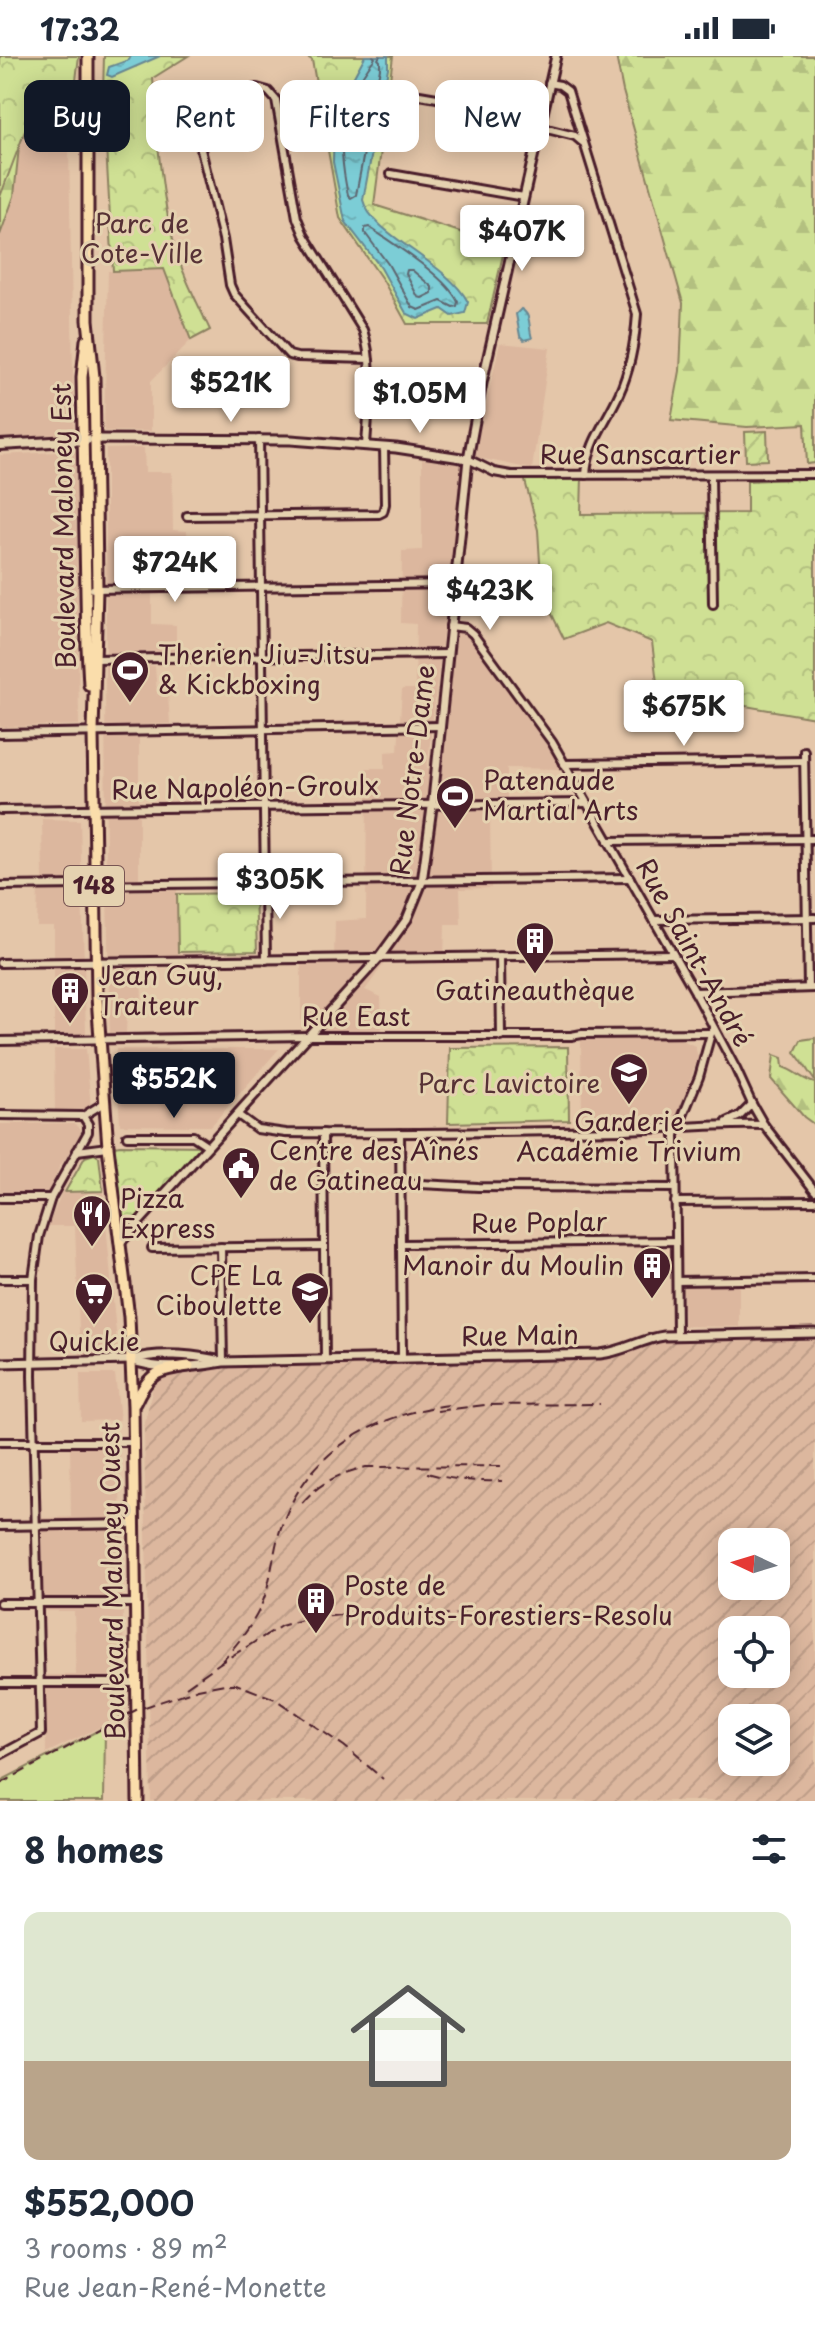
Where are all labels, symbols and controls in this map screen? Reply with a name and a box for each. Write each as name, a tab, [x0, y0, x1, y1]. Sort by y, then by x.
text: 17:32	[40, 6, 120, 51]
chip: Buy	[24, 80, 130, 152]
chip: Rent	[146, 80, 264, 152]
chip: Filters	[280, 80, 419, 152]
chip: New	[435, 80, 549, 152]
park label: Parc de Cote-Ville	[81, 203, 203, 272]
pin: $407K	[466, 205, 578, 273]
text: $407K	[478, 211, 566, 250]
pin: $521K	[175, 356, 287, 424]
text: $521K	[190, 362, 272, 401]
pin: $1.05M	[355, 367, 485, 435]
text: $1.05M	[373, 373, 467, 412]
street label: Boulevard Maloney Est	[41, 383, 84, 669]
street label: Rue Sanscartier	[540, 434, 740, 473]
pin: $724K	[119, 536, 231, 604]
text: $724K	[132, 542, 218, 581]
pin: $423K	[434, 564, 546, 632]
text: $423K	[446, 570, 534, 609]
place label: Therien Jiu-Jitsu & Kickboxing	[158, 634, 370, 703]
sports icon: Therien Jiu-Jitsu & Kickboxing	[109, 649, 151, 704]
street label: Rue Notre-Dame	[379, 662, 444, 877]
pin: $675K	[628, 680, 740, 748]
text: $675K	[642, 686, 726, 725]
place label: Patenaude Martial Arts	[483, 760, 638, 829]
street label: Rue Napoléon-Groulx	[111, 765, 379, 808]
sports icon: Patenaude Martial Arts	[434, 775, 476, 830]
street label: Rue Saint-André	[627, 851, 763, 1053]
pin: $305K	[224, 853, 336, 921]
text: $305K	[236, 859, 324, 898]
road number: 148	[64, 866, 124, 906]
building icon: Gatineauthèque	[514, 920, 556, 975]
place label: Jean Guy, Traiteur	[98, 955, 224, 1024]
building icon: Jean Guy, Traiteur	[49, 970, 91, 1025]
place label: Gatineauthèque	[435, 970, 635, 1009]
street label: Rue East	[302, 996, 410, 1035]
school or university icon: Garderie Académie Trivium	[608, 1051, 650, 1106]
pin: $552K	[118, 1052, 230, 1120]
text: $552K	[131, 1058, 217, 1097]
park label: Parc Lavictoire	[418, 1063, 600, 1102]
place label: Garderie Académie Trivium	[516, 1101, 742, 1170]
place label: Centre des Aînés de Gatineau	[269, 1130, 479, 1199]
public building icon: Centre des Aînés de Gatineau	[220, 1145, 262, 1200]
place label: Pizza Express	[120, 1178, 215, 1247]
restaurant icon: Pizza Express	[71, 1193, 113, 1248]
street label: Rue Poplar	[471, 1201, 608, 1242]
place label: Manoir du Moulin	[402, 1245, 624, 1284]
building icon: Manoir du Moulin	[631, 1245, 673, 1300]
place label: CPE La Ciboulette	[155, 1255, 283, 1324]
school or university icon: CPE La Ciboulette	[289, 1270, 331, 1325]
supermarket icon: Quickie	[73, 1271, 115, 1326]
street label: Rue Main	[461, 1314, 579, 1355]
place label: Quickie	[48, 1321, 140, 1360]
street label: Boulevard Maloney Ouest	[89, 1421, 134, 1741]
north arrow	[718, 1528, 790, 1600]
map controls	[718, 1528, 790, 1776]
place label: Poste de Produits-Forestiers-Resolu	[344, 1565, 673, 1634]
building icon: Poste de Produits-Forestiers-Resolu	[295, 1580, 337, 1635]
button: locate	[718, 1616, 790, 1688]
button: layers	[718, 1704, 790, 1776]
text: 8 homes	[24, 1823, 164, 1875]
icon: filters	[747, 1827, 791, 1871]
icon: home	[336, 1964, 480, 2108]
text: $552,000	[24, 2176, 194, 2228]
text: 3 rooms · 89 m²	[24, 2228, 228, 2267]
text: Rue Jean-René-Monette	[24, 2267, 327, 2306]

